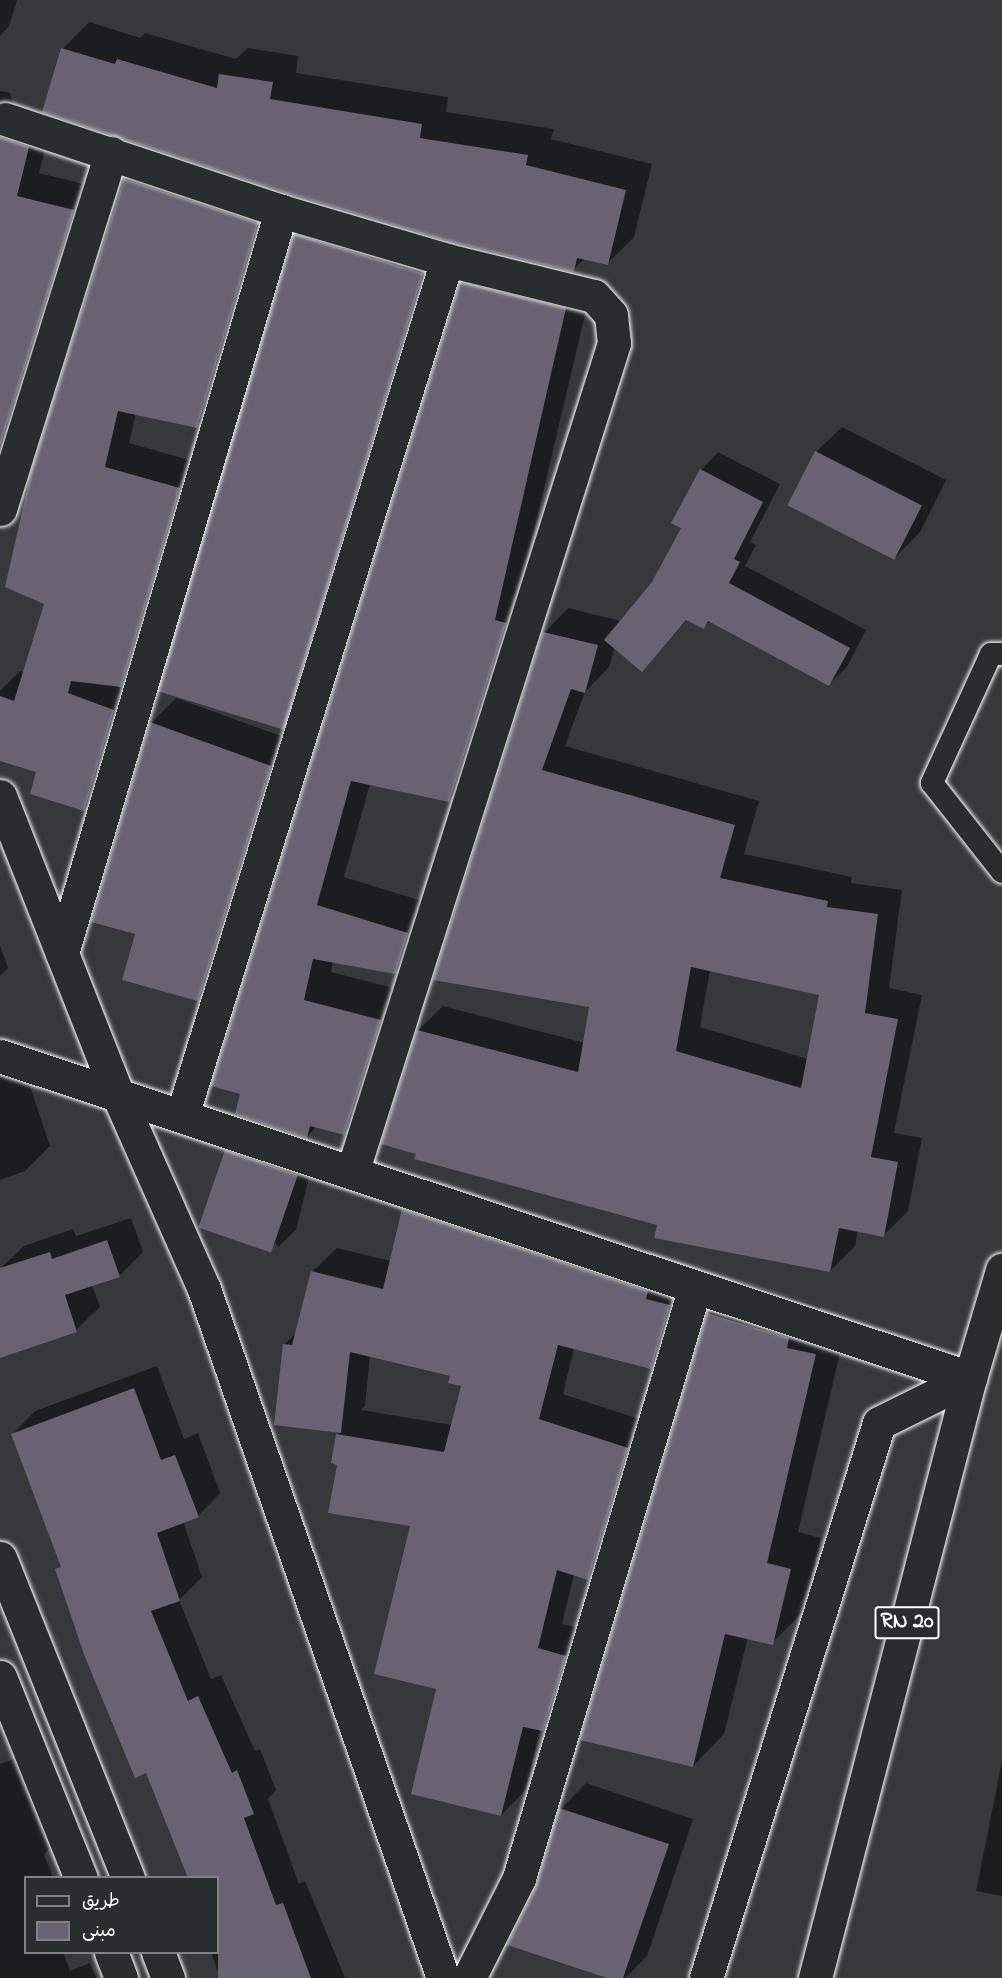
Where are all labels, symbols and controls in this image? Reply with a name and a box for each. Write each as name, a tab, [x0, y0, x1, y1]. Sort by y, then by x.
road number: RN 20	[874, 1604, 940, 1642]
legend	[24, 1876, 219, 1954]
text: طريق	[82, 1889, 120, 1915]
text: مبنى	[82, 1919, 116, 1945]

